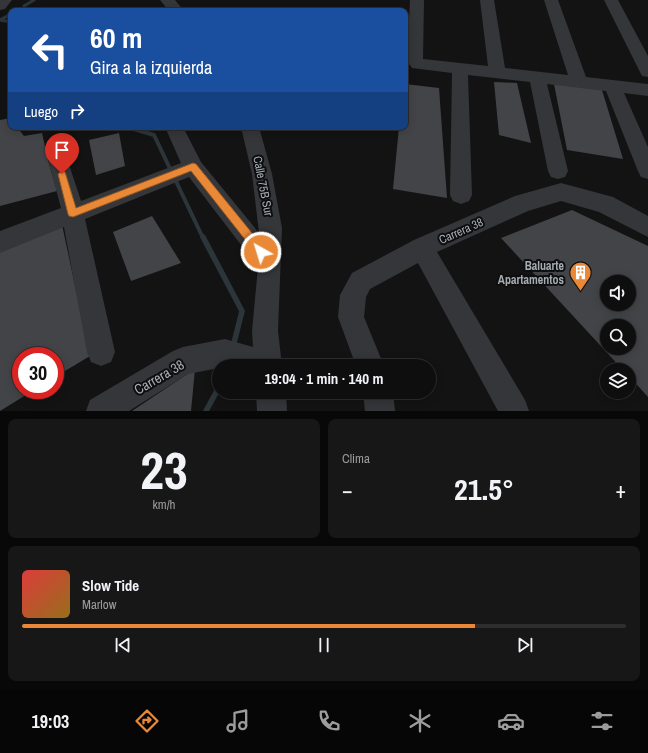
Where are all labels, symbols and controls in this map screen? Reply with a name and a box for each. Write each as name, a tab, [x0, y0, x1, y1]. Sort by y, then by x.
text: 60 m	[90, 19, 142, 57]
icon: left	[24, 24, 76, 76]
text: Gira a la izquierda	[90, 55, 212, 80]
icon: right	[66, 100, 88, 122]
text: Luego	[24, 101, 58, 122]
pin	[45, 133, 79, 174]
icon: arrive	[51, 139, 73, 161]
street label: Calle 75B Sur	[249, 155, 277, 218]
street label: Carrera 38	[436, 214, 486, 248]
position arrow	[240, 231, 282, 273]
place label: Baluarte Apartamentos	[498, 258, 565, 288]
building icon: Baluarte Apartamentos	[567, 260, 593, 293]
map controls	[600, 275, 636, 399]
button: sound	[600, 275, 636, 311]
button: search	[600, 319, 636, 355]
speed limit sign: 30	[12, 347, 64, 399]
street label: Carrera 38	[131, 355, 187, 399]
button: layers	[600, 363, 636, 399]
text: 19:04 · 1 min · 140 m	[265, 368, 383, 389]
text: 23	[140, 435, 188, 505]
text: Clima	[342, 450, 370, 467]
text: 21.5°	[454, 469, 514, 509]
text: −	[342, 475, 353, 505]
text: +	[615, 475, 626, 505]
text: km/h	[152, 496, 176, 513]
text: Slow Tide	[82, 575, 139, 596]
text: Marlow	[82, 596, 116, 613]
icon: previous	[112, 634, 134, 656]
icon: pause	[313, 634, 335, 656]
icon: next	[514, 634, 536, 656]
icon: directions	[133, 707, 161, 735]
icon: music	[224, 707, 252, 735]
icon: phone	[315, 707, 343, 735]
icon: climate	[406, 707, 434, 735]
icon: car	[497, 707, 525, 735]
icon: filters	[588, 707, 616, 735]
text: 19:03	[32, 709, 69, 734]

